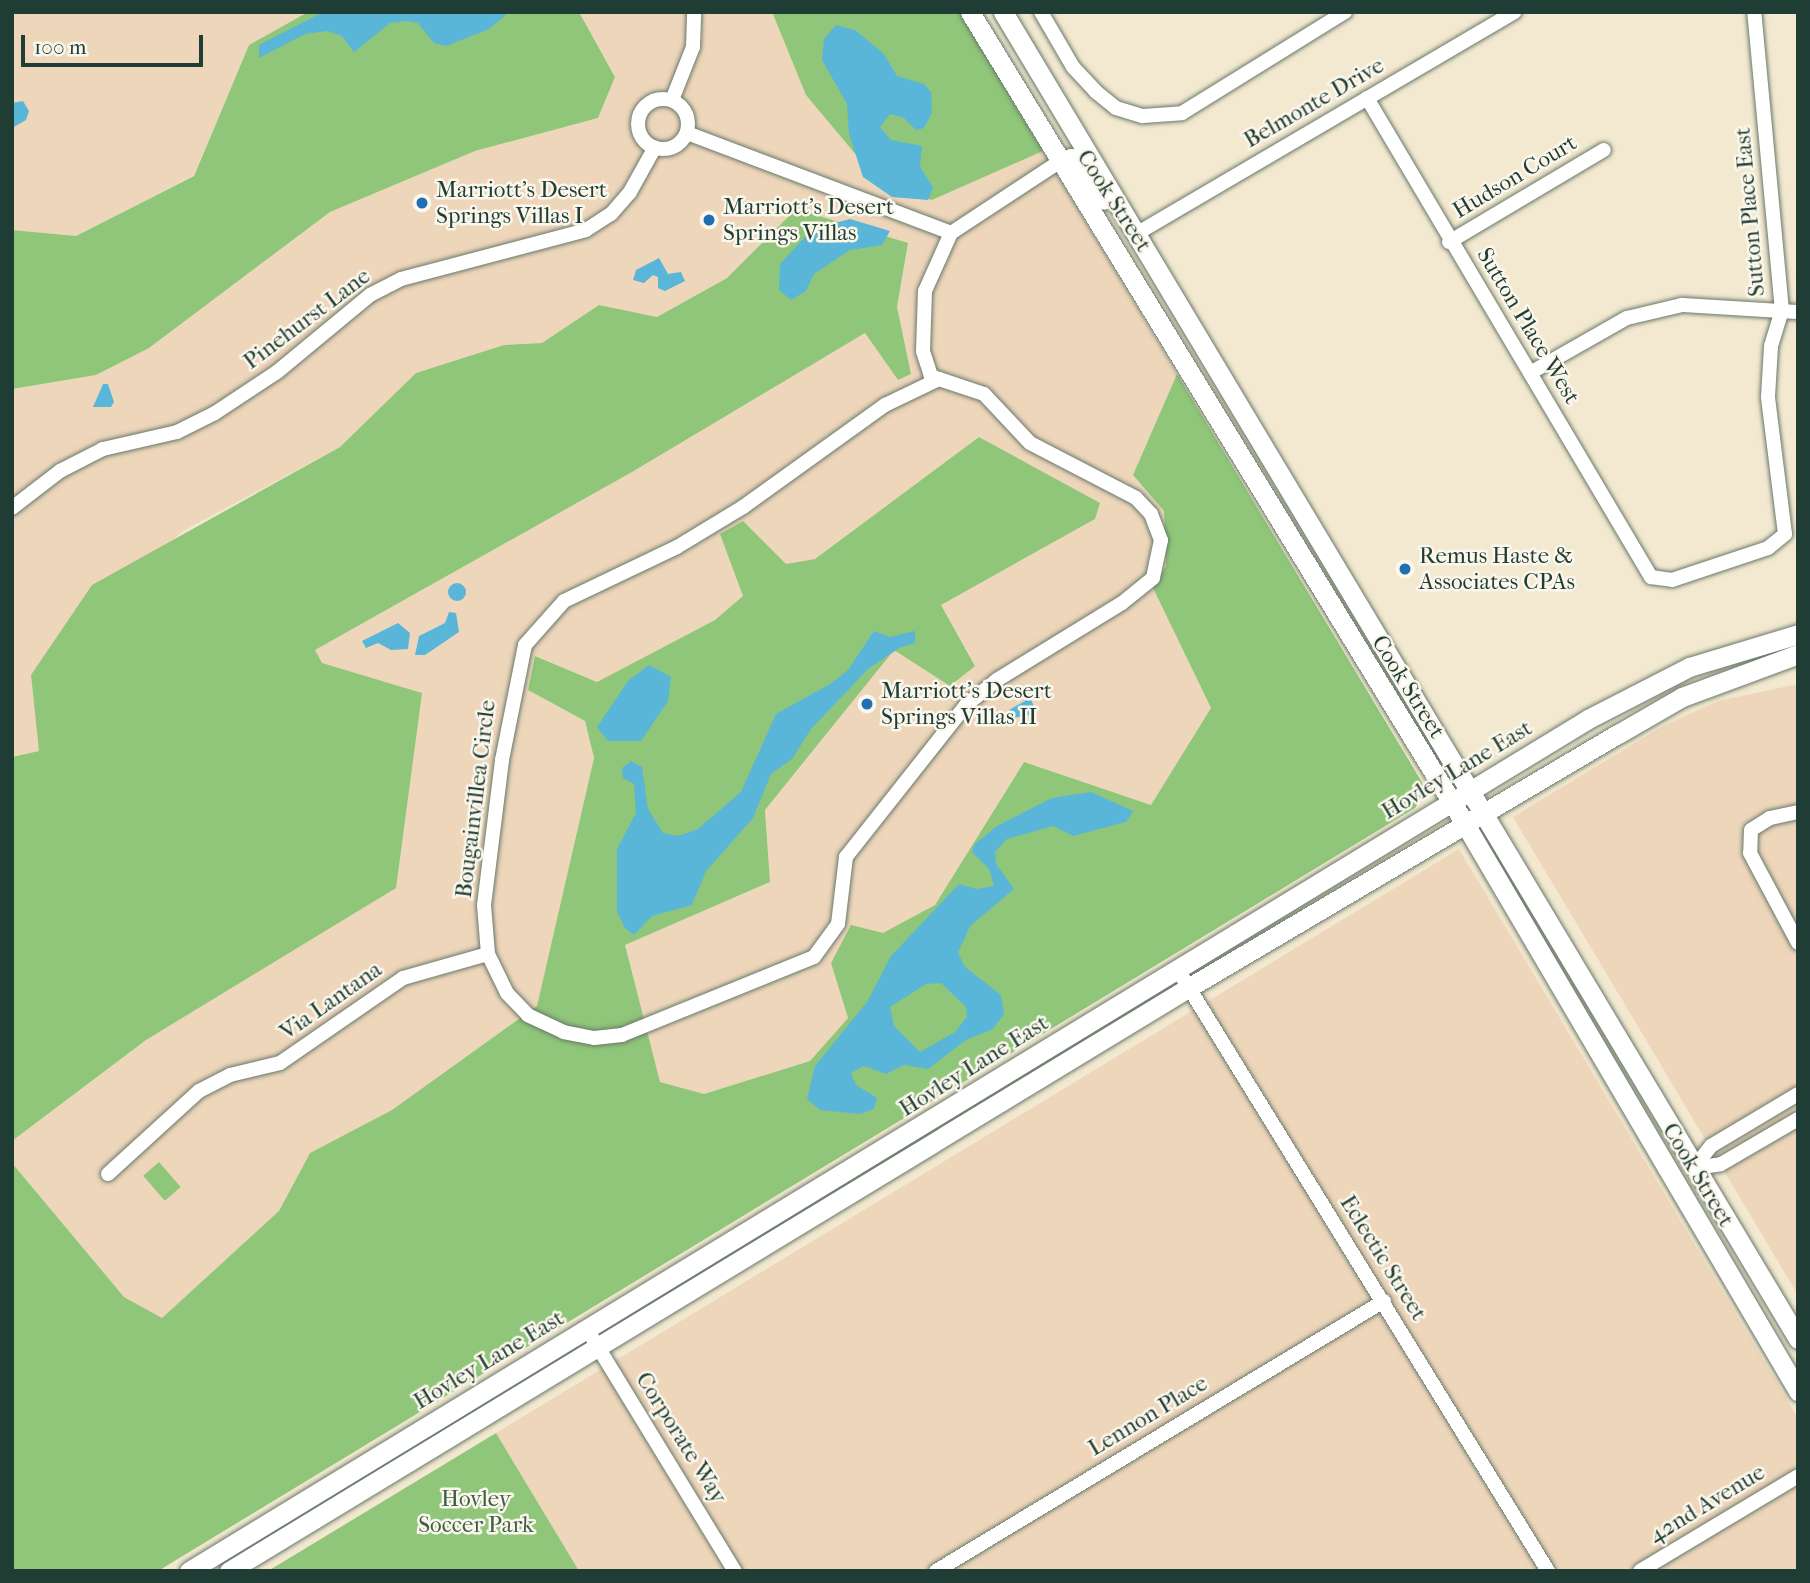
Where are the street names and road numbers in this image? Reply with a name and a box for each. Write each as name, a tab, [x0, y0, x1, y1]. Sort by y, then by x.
street label: Belmonte Drive	[1239, 52, 1389, 154]
street label: Sutton Place East	[1729, 126, 1771, 298]
street label: Hudson Court	[1448, 129, 1582, 225]
street label: Cook Street	[1071, 145, 1157, 257]
street label: Sutton Place West	[1470, 243, 1586, 409]
street label: Pinehurst Lane	[238, 262, 376, 376]
street label: Cook Street	[1366, 630, 1450, 744]
street label: Bougainvillea Circle	[450, 698, 502, 900]
street label: Hovley Lane East	[1377, 714, 1537, 826]
street label: Via Lantana	[275, 956, 387, 1046]
street label: Hovley Lane East	[894, 1009, 1054, 1123]
street label: Cook Street	[1656, 1118, 1740, 1232]
street label: Eclectic Street	[1334, 1190, 1432, 1326]
street label: Hovley Lane East	[409, 1304, 569, 1416]
street label: Corporate Way	[630, 1367, 732, 1509]
street label: Lennon Place	[1083, 1370, 1213, 1462]
street label: 42nd Avenue	[1644, 1459, 1770, 1549]

